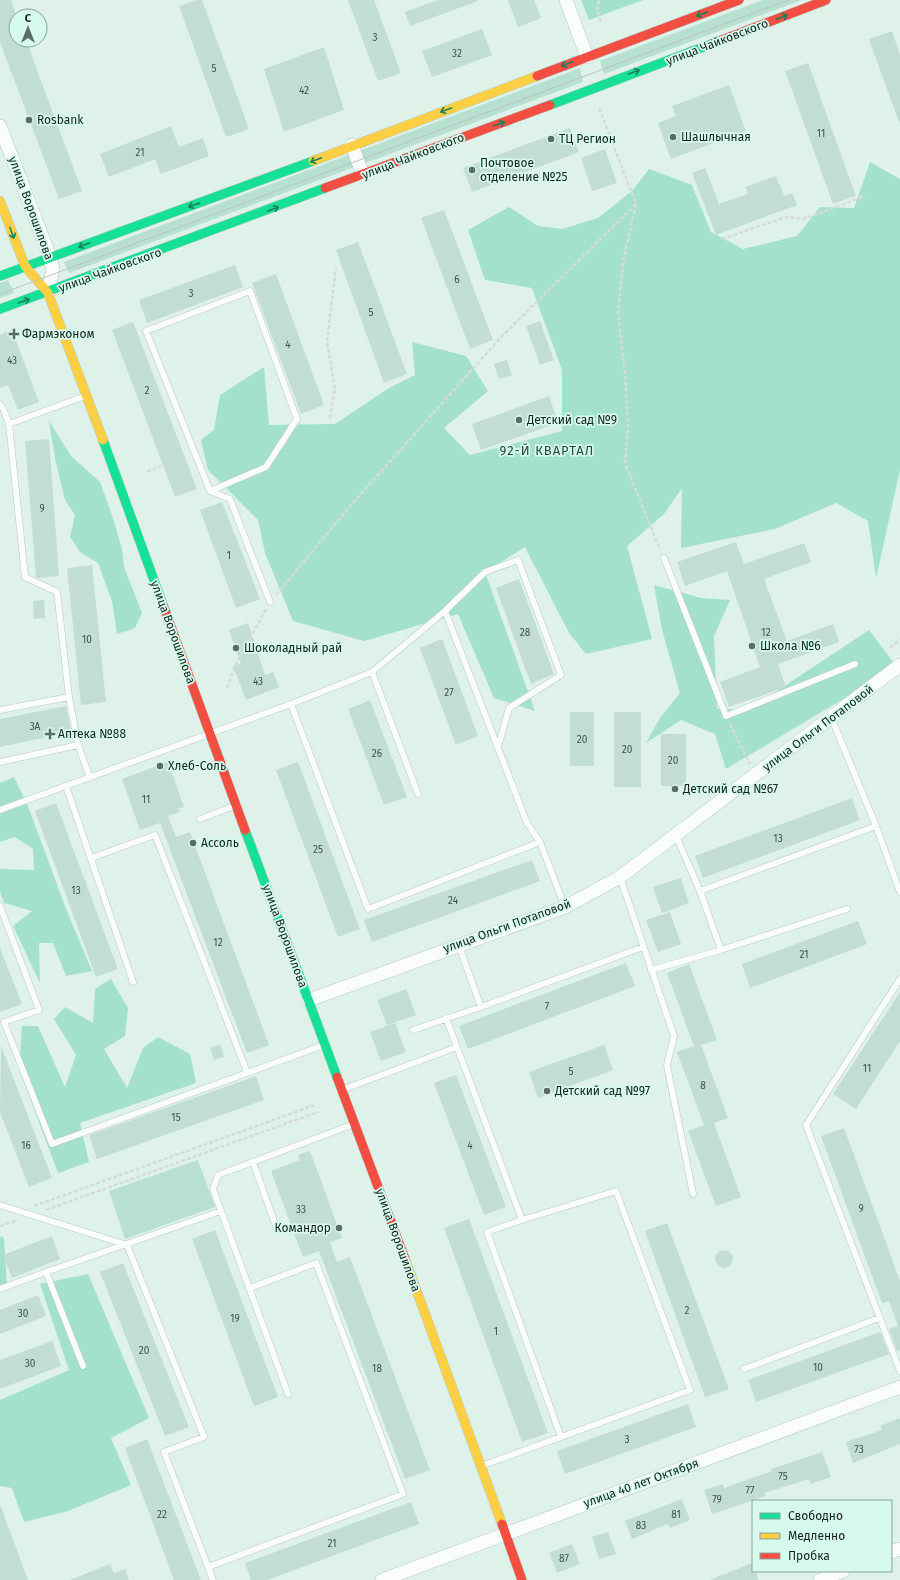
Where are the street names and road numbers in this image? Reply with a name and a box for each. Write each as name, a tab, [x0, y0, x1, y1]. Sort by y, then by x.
street label: улица Чайковского	[664, 16, 770, 68]
street label: улица Чайковского	[360, 130, 466, 182]
street label: улица Ворошилова	[6, 154, 56, 262]
street label: улица Чайковского	[57, 245, 163, 295]
street label: улица Ворошилова	[148, 578, 198, 686]
street label: улица Ольги Потаповой	[760, 682, 876, 774]
street label: улица Ворошилова	[260, 882, 310, 990]
street label: улица Ольги Потаповой	[441, 896, 573, 956]
street label: улица Ворошилова	[373, 1186, 423, 1294]
street label: улица 40 лет Октября	[582, 1456, 700, 1510]

